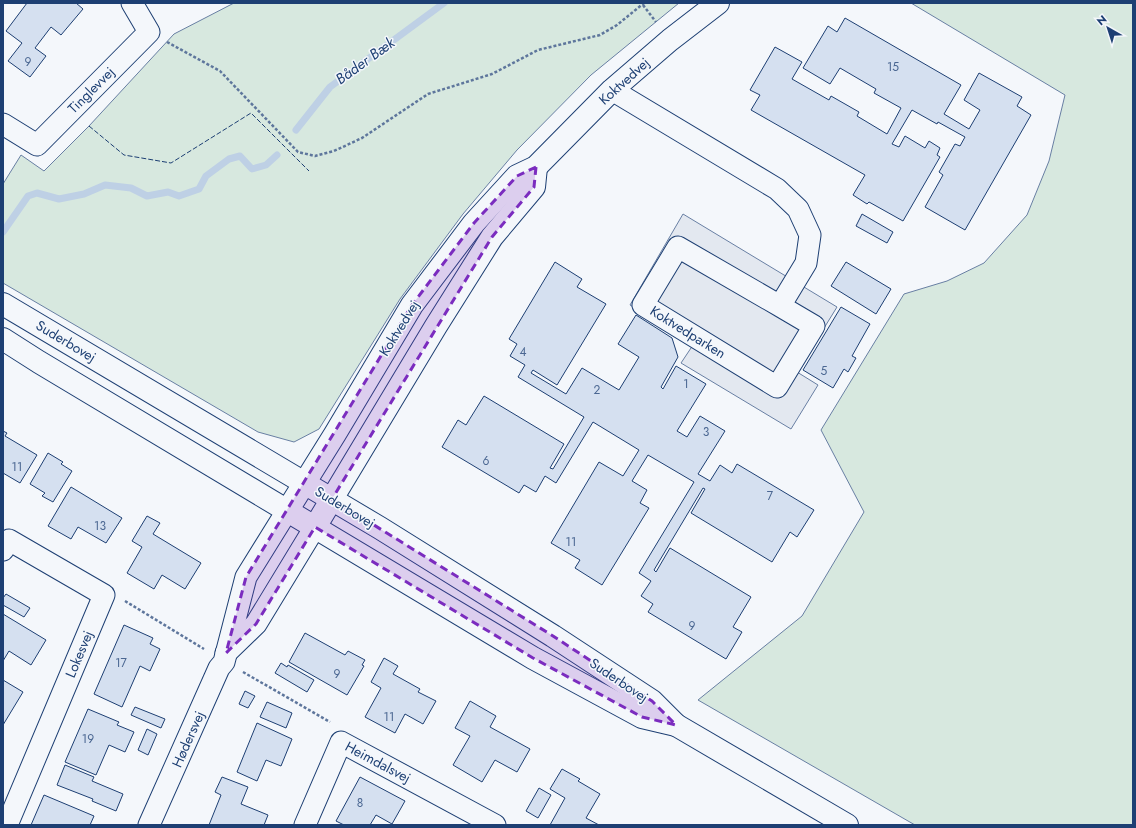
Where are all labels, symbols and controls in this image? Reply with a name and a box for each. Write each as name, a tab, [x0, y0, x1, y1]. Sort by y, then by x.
north arrow	[1088, 8, 1128, 48]
text: N	[1093, 11, 1110, 29]
water label: Båder Bæk	[331, 32, 400, 90]
house number: 9	[25, 53, 32, 71]
street label: Koktvedvej	[594, 53, 654, 109]
house number: 15	[887, 58, 899, 76]
street label: Tinglevvej	[63, 62, 119, 118]
street label: Koktvedvej	[374, 296, 424, 360]
street label: Koktvedparken	[646, 301, 730, 363]
street label: Suderbovej	[32, 315, 100, 367]
house number: 4	[520, 343, 527, 361]
house number: 5	[821, 362, 828, 380]
house number: 1	[683, 375, 689, 393]
house number: 2	[594, 381, 601, 399]
house number: 3	[703, 423, 710, 441]
house number: 6	[483, 452, 490, 470]
house number: 11	[12, 458, 22, 476]
street label: Suderbovej	[311, 481, 379, 533]
house number: 7	[767, 487, 774, 505]
house number: 13	[94, 517, 106, 535]
house number: 11	[566, 533, 576, 551]
house number: 9	[689, 617, 696, 635]
street label: Lokesvej	[60, 627, 98, 681]
street label: Suderbovej	[586, 653, 652, 707]
house number: 17	[115, 654, 128, 672]
house number: 9	[334, 665, 341, 683]
street label: Hødersvej	[167, 708, 209, 770]
house number: 11	[384, 708, 394, 726]
house number: 19	[82, 730, 94, 748]
street label: Heimdalsvej	[342, 736, 414, 788]
house number: 8	[357, 794, 363, 812]

